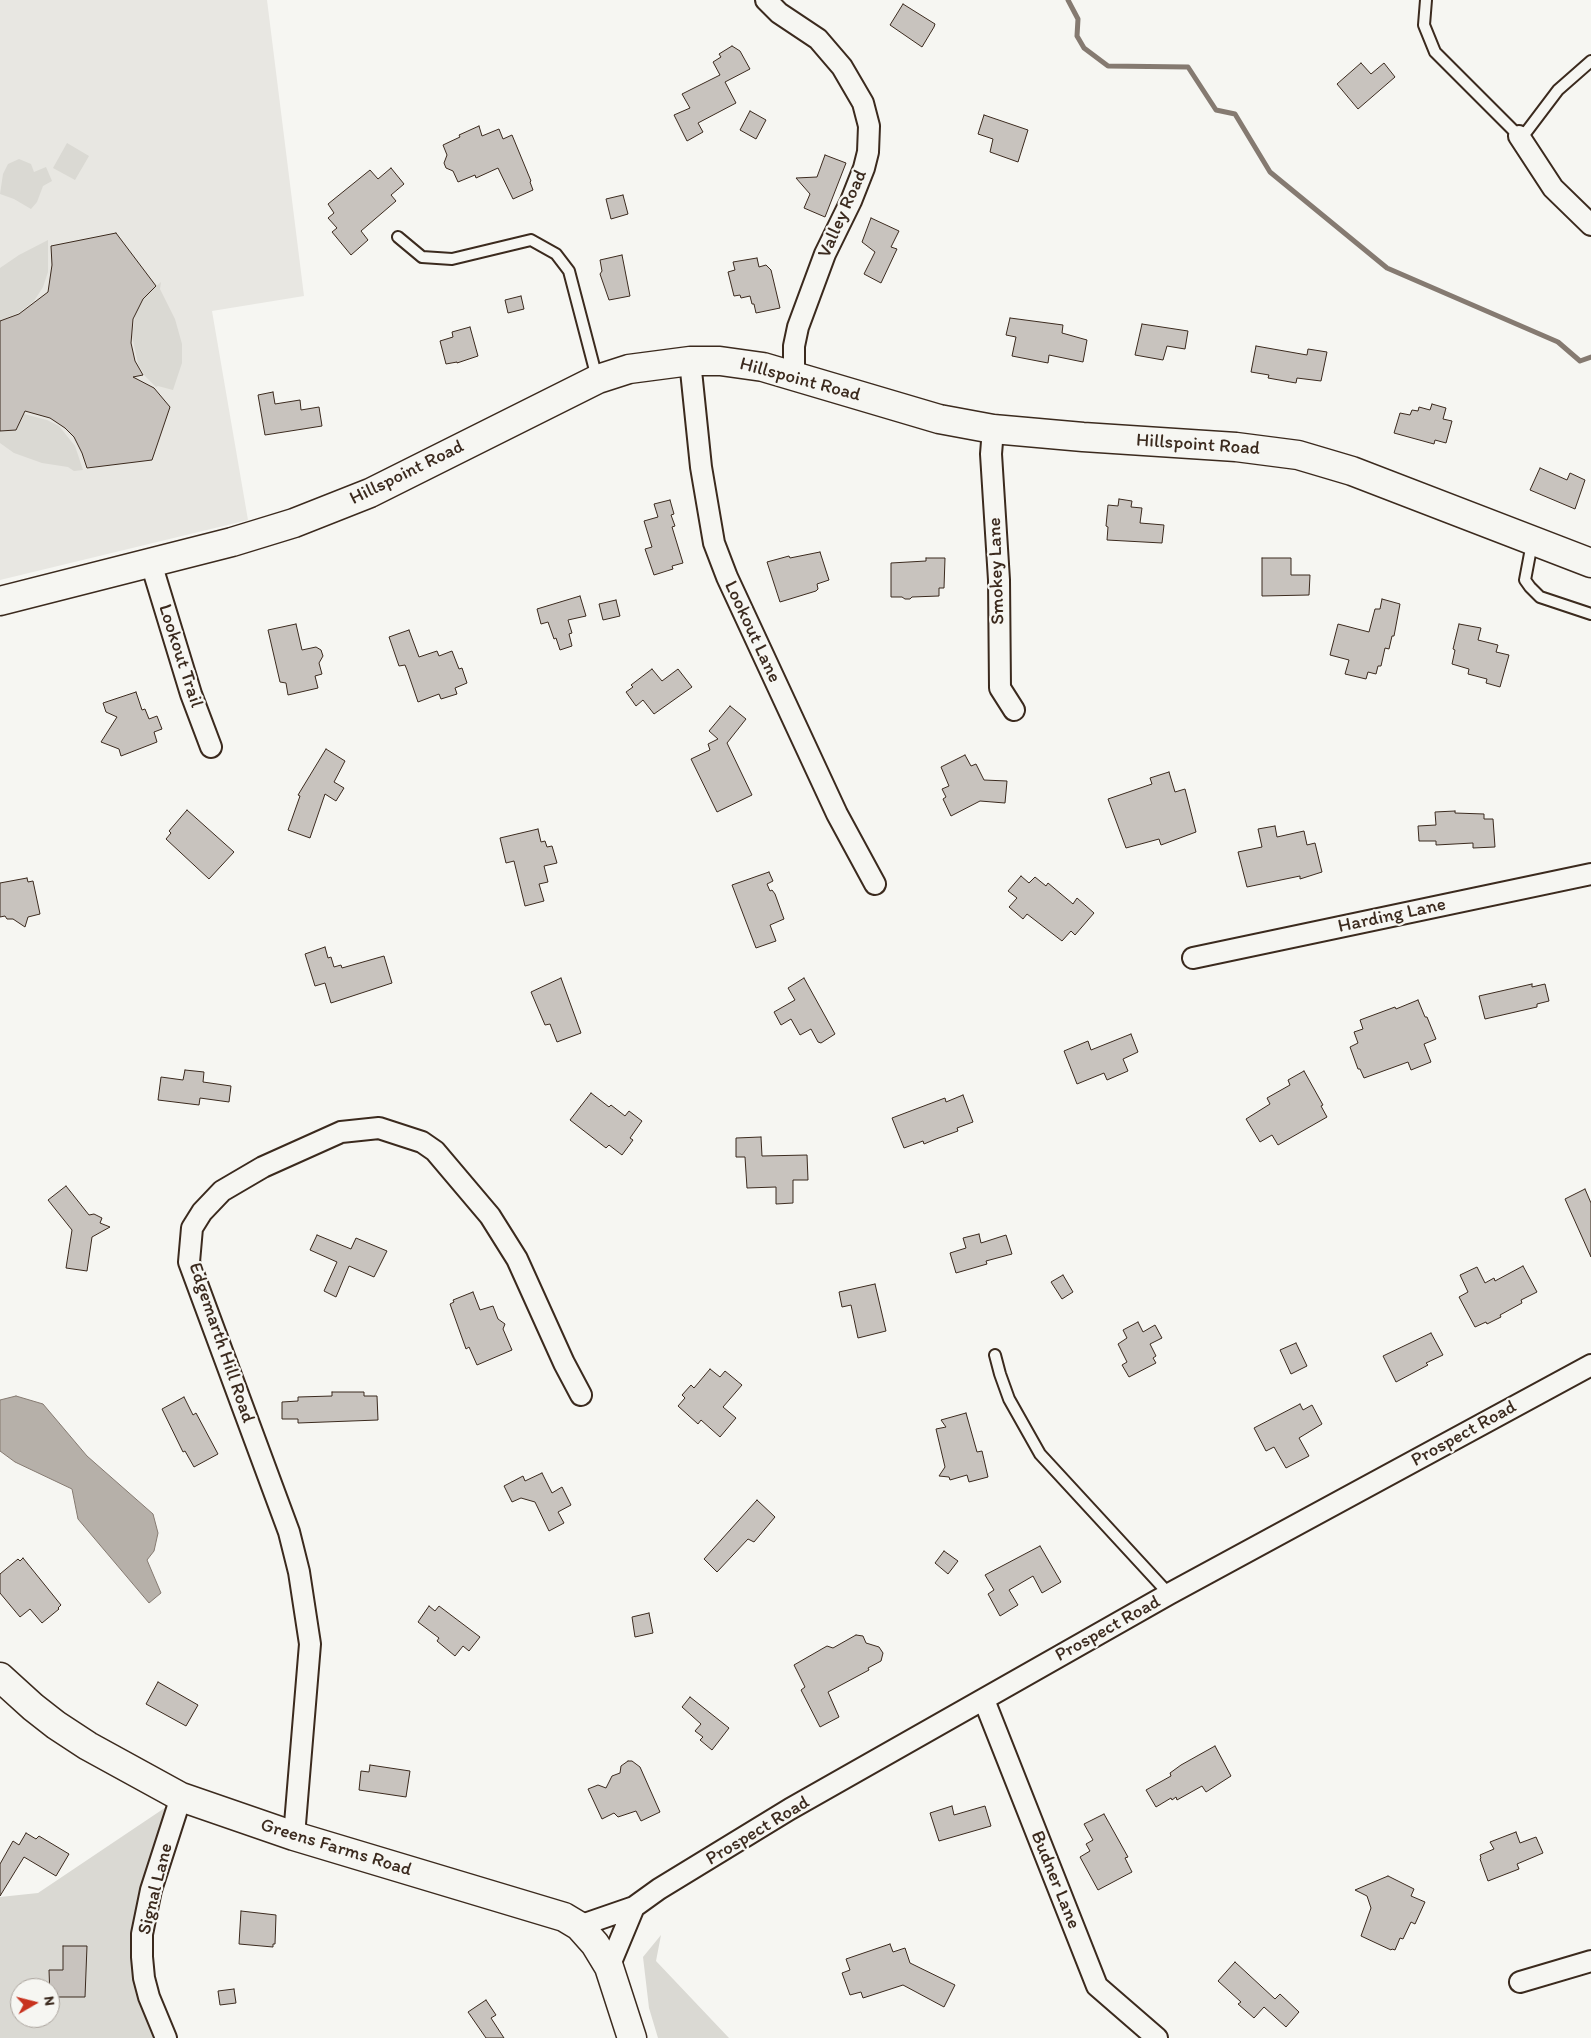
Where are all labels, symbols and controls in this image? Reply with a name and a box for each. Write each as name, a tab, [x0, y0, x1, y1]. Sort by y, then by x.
street label: Valley Road	[813, 166, 873, 262]
street label: Hillspoint Road	[737, 353, 863, 407]
street label: Hillspoint Road	[1135, 429, 1261, 461]
street label: Hillspoint Road	[346, 436, 468, 510]
street label: Smokey Lane	[984, 517, 1010, 625]
street label: Lookout Lane	[719, 578, 785, 686]
street label: Lookout Trail	[153, 601, 207, 711]
street label: Harding Lane	[1336, 893, 1448, 939]
street label: Edgemarth Hill Road	[183, 1260, 259, 1426]
street label: Prospect Road	[1407, 1396, 1521, 1472]
street label: Prospect Road	[1051, 1591, 1165, 1667]
street label: Prospect Road	[702, 1791, 814, 1871]
street label: Greens Farms Road	[257, 1814, 415, 1882]
street label: Budner Lane	[1025, 1828, 1085, 1932]
street label: Signal Lane	[134, 1841, 178, 1937]
north arrow	[10, 1978, 60, 2028]
text: N	[40, 1995, 58, 2007]

